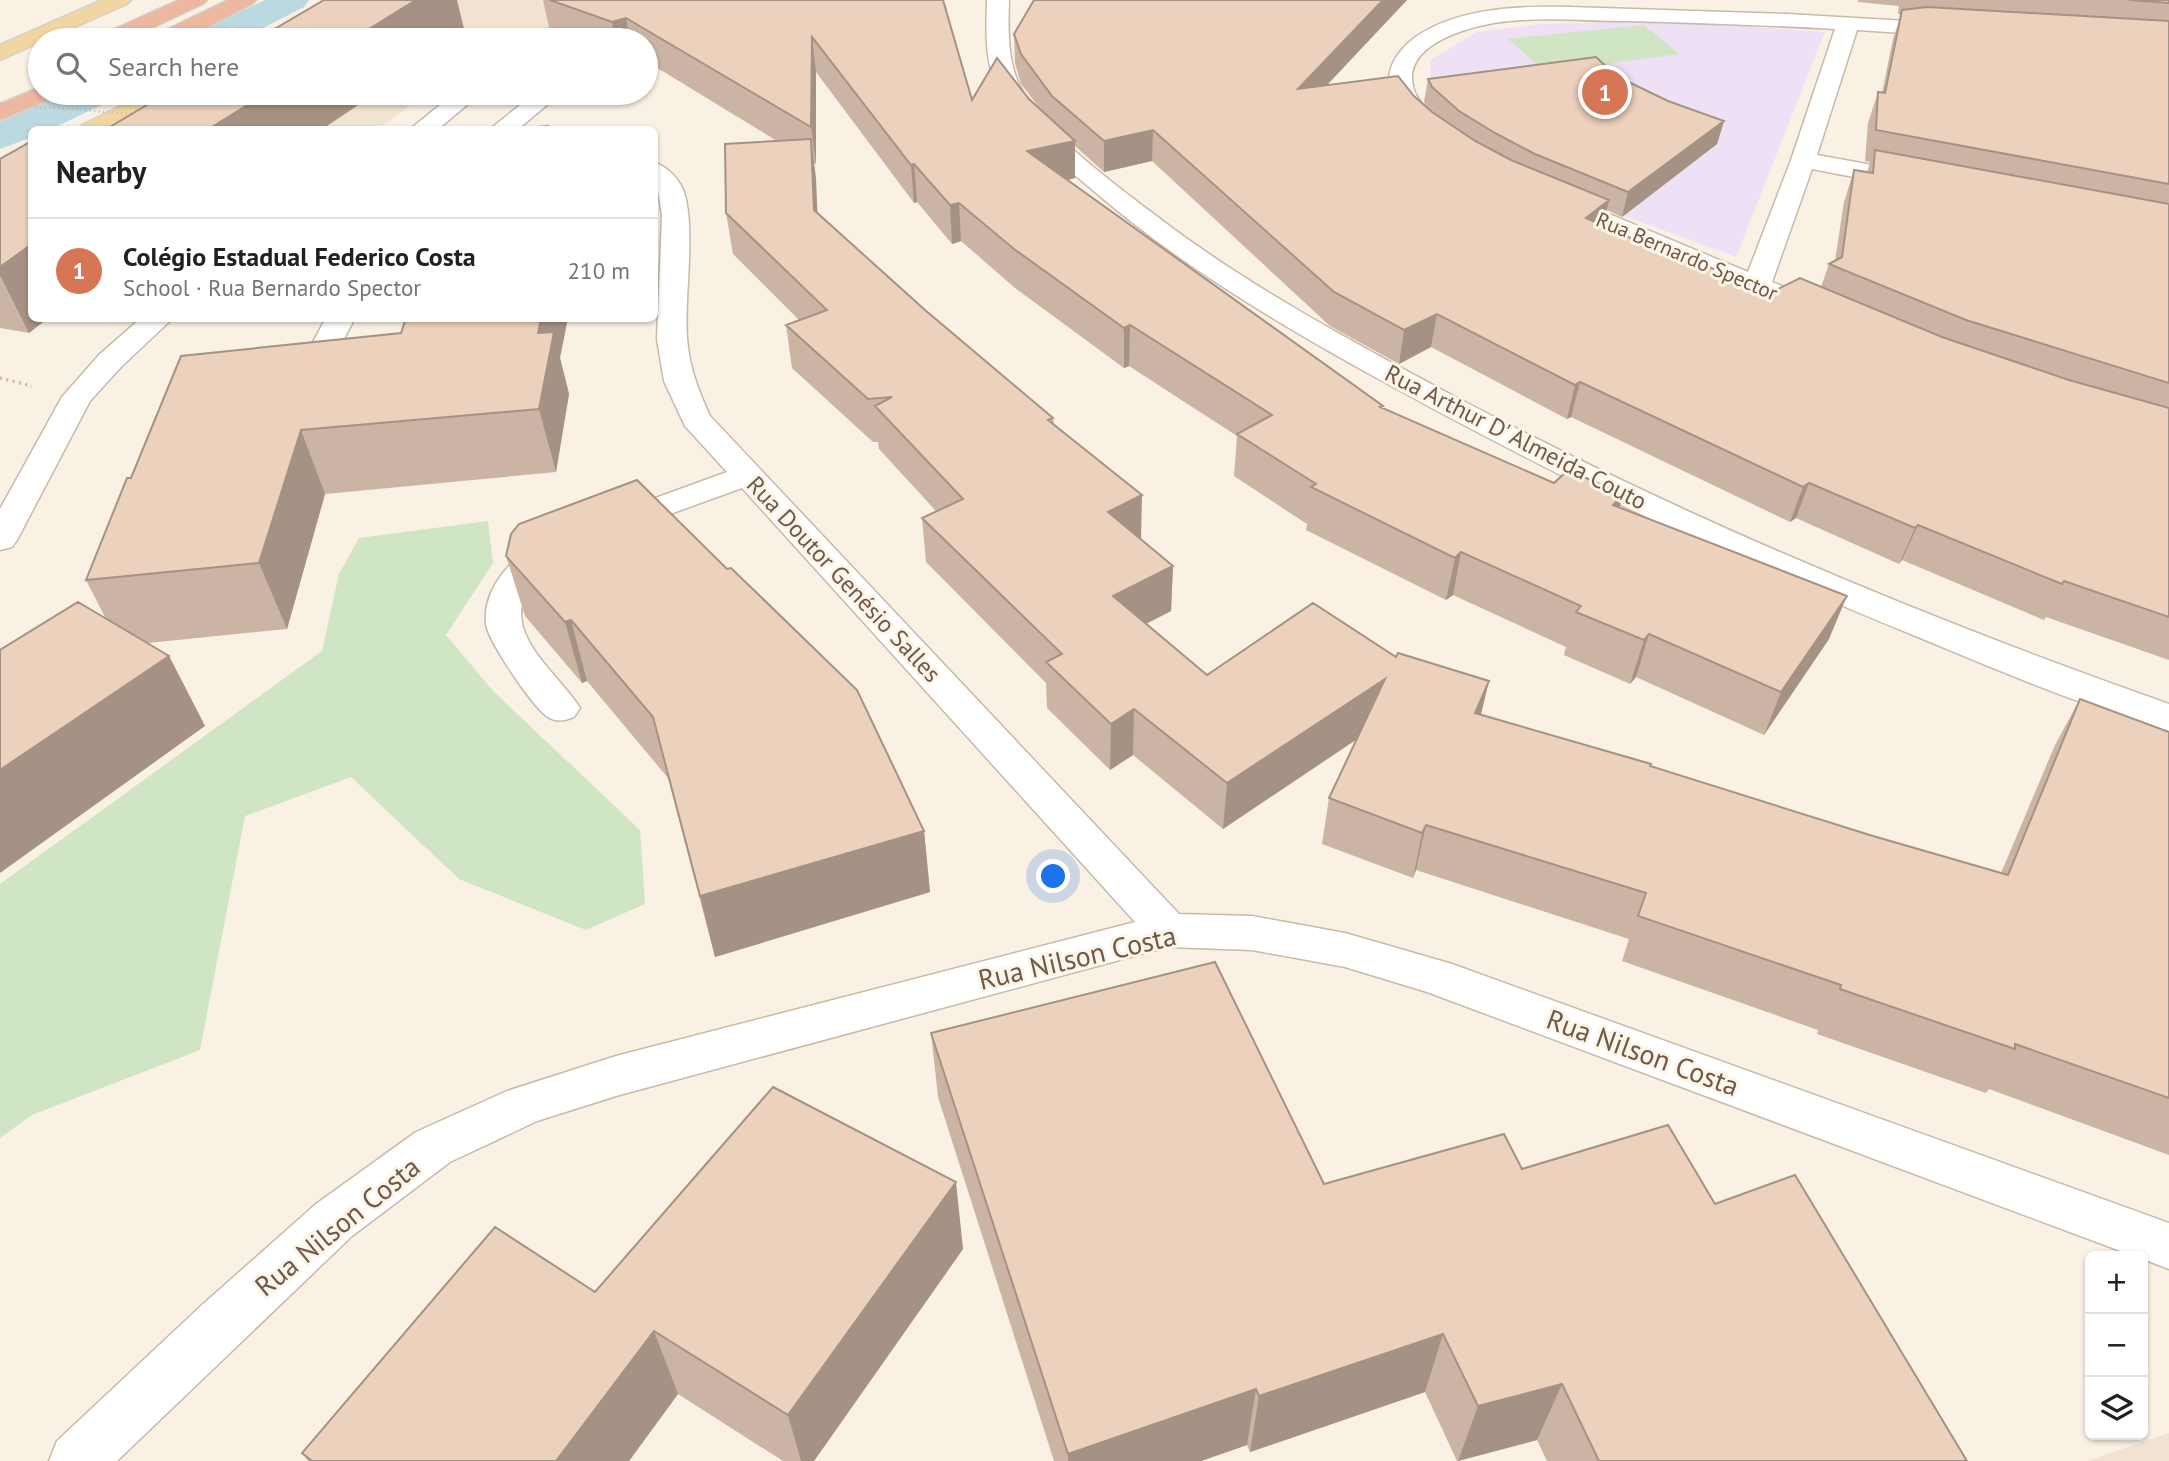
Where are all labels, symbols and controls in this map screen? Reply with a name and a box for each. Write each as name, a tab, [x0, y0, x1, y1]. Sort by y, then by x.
search box	[28, 28, 658, 105]
icon: search	[52, 48, 90, 86]
text: Search here	[108, 50, 239, 83]
pin: 1	[1582, 66, 1628, 118]
text: Nearby	[56, 152, 146, 191]
street label: Rua Bernardo Spector	[1592, 206, 1782, 306]
text: Colégio Estadual Federico Costa	[123, 240, 476, 273]
text: 1	[72, 256, 86, 285]
text: 210 m	[568, 256, 630, 285]
text: School · Rua Bernardo Spector	[123, 273, 421, 302]
street label: Rua Arthur D' Almeida Couto	[1380, 357, 1652, 517]
street label: Rua Doutor Genésio Salles	[740, 469, 948, 689]
your location	[1036, 859, 1070, 893]
street label: Rua Nilson Costa	[974, 916, 1180, 998]
street label: Rua Nilson Costa	[1542, 1000, 1744, 1104]
street label: Rua Nilson Costa	[247, 1148, 427, 1304]
map controls	[2085, 1251, 2148, 1440]
button: +	[2085, 1251, 2148, 1314]
button: −	[2085, 1314, 2148, 1377]
button: layers	[2085, 1377, 2148, 1440]

